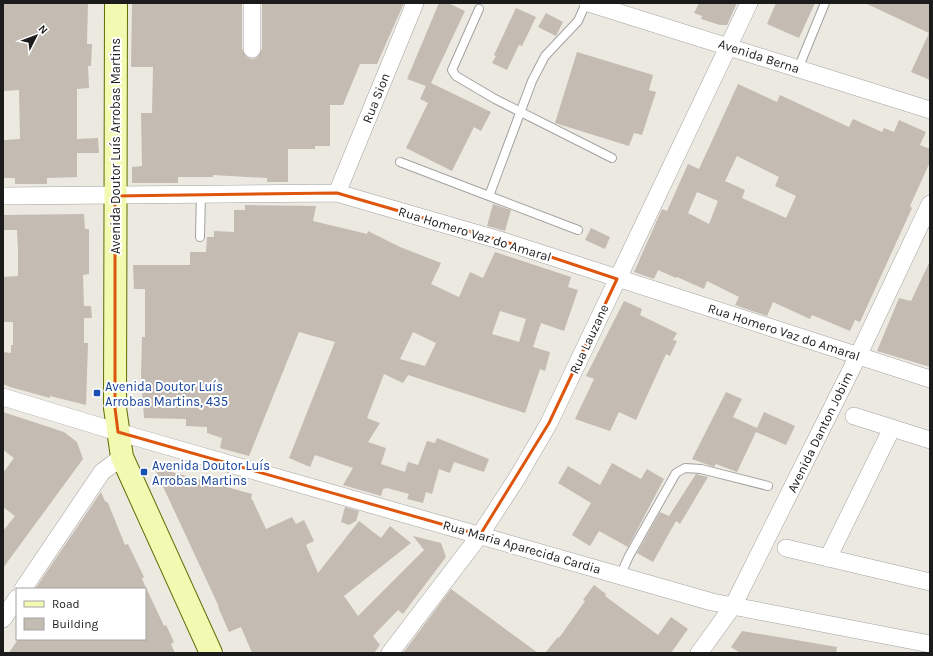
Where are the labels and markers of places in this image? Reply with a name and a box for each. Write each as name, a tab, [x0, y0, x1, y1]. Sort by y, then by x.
place label: Avenida Doutor Luís Arrobas Martins, 435	[105, 379, 228, 409]
marker: Avenida Doutor Luís Arrobas Martins, 435	[92, 388, 102, 398]
place label: Avenida Doutor Luís Arrobas Martins	[152, 458, 270, 488]
marker: Avenida Doutor Luís Arrobas Martins	[139, 467, 149, 477]

